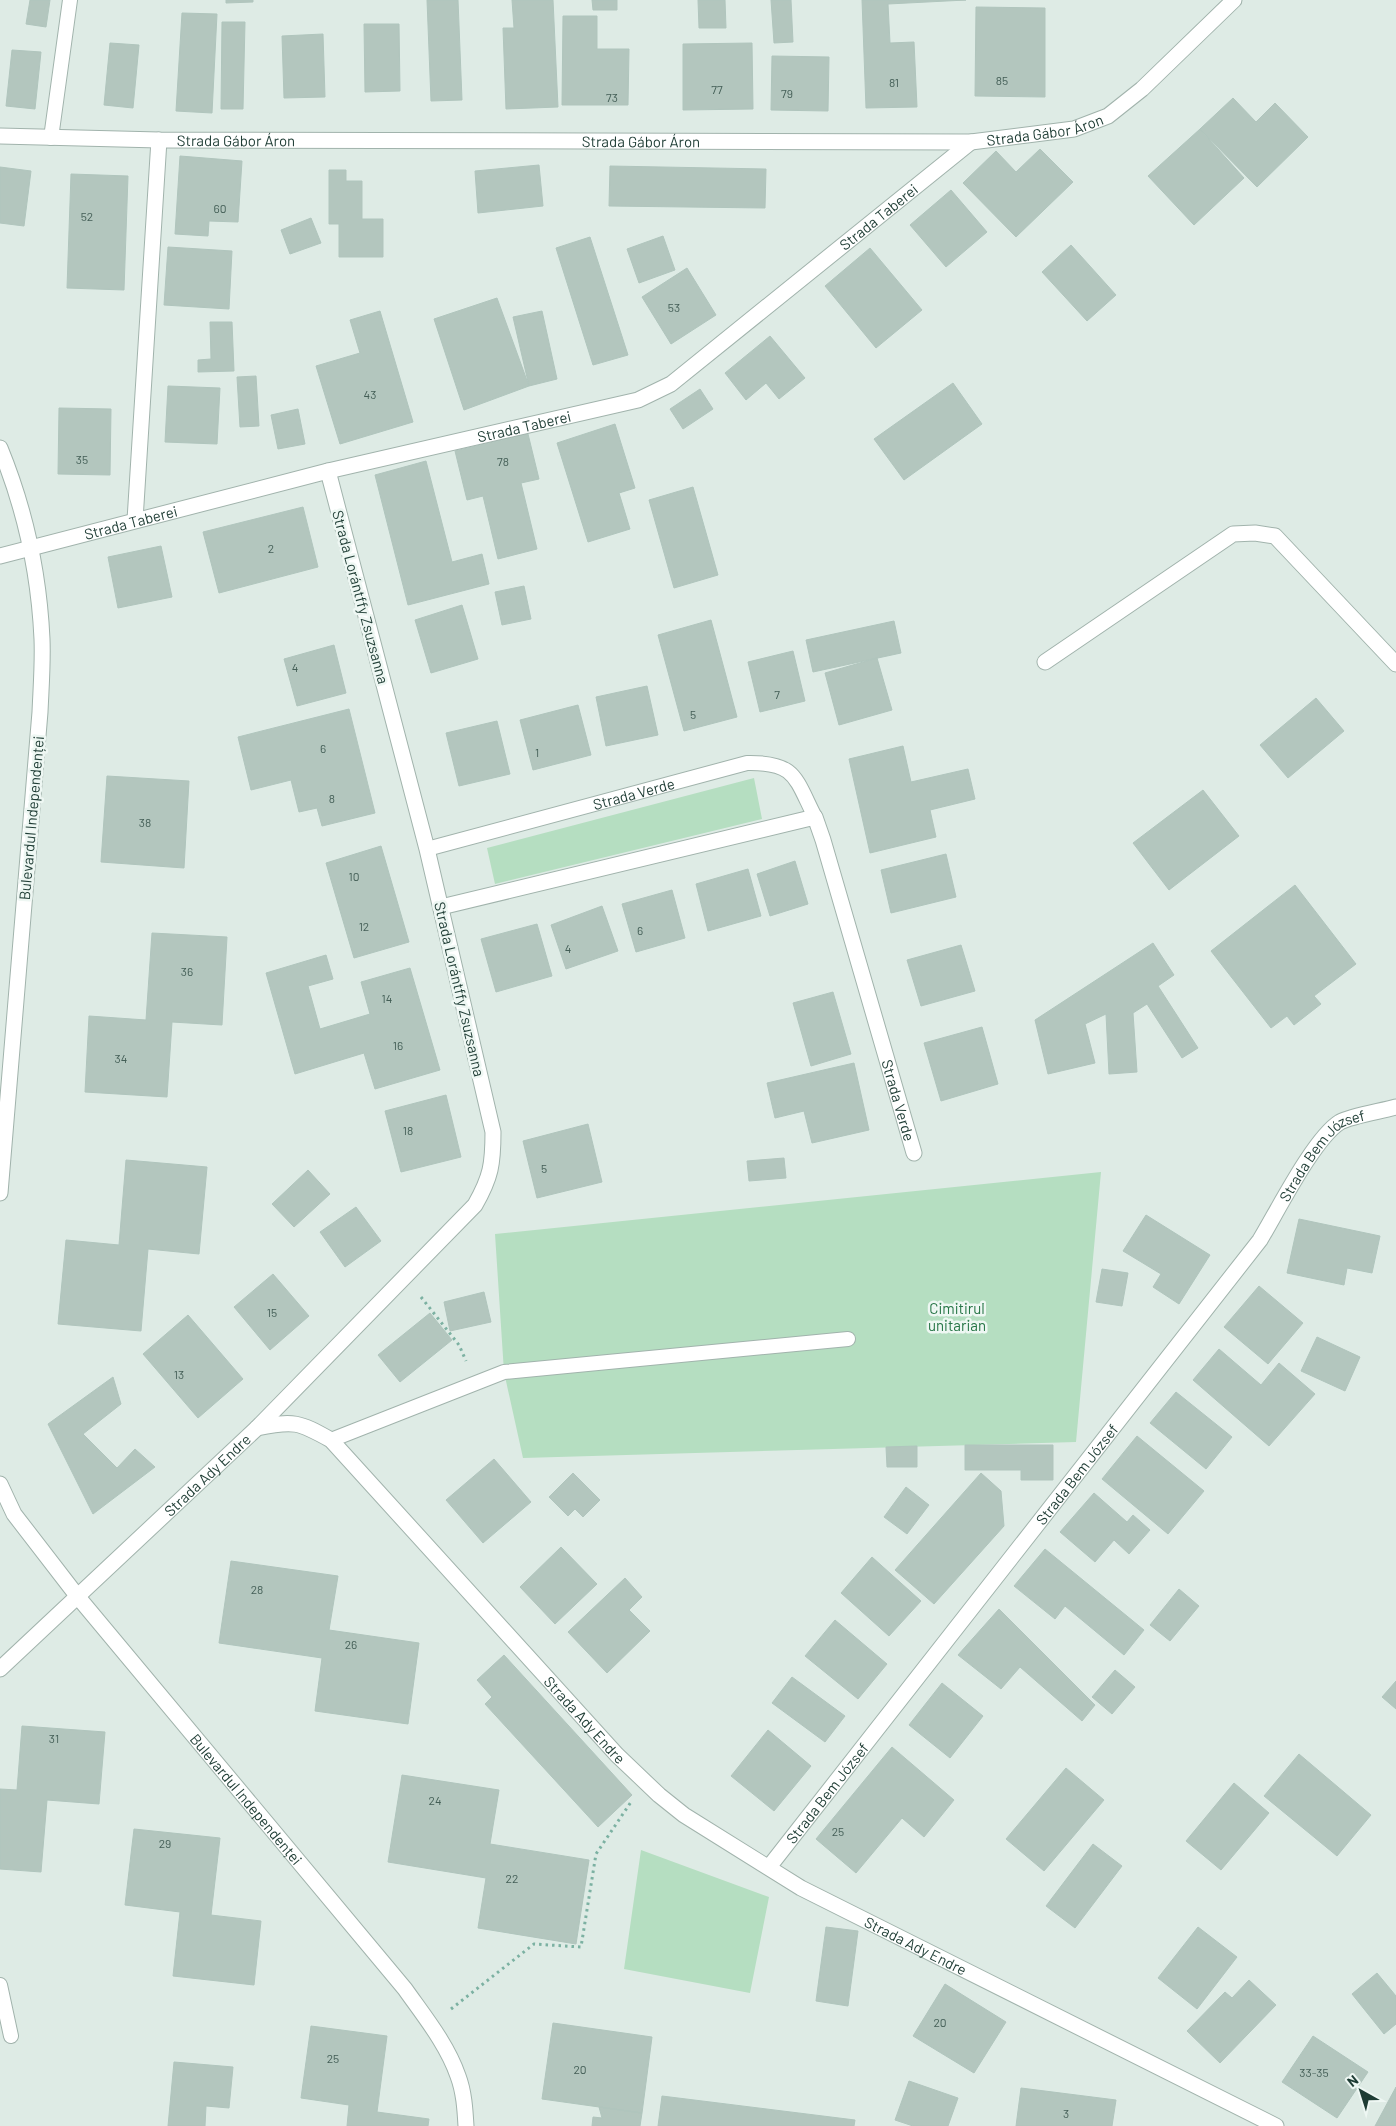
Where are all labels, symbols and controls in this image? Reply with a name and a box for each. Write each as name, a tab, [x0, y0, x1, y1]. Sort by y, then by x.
house number: 85	[996, 73, 1008, 87]
house number: 81	[889, 75, 899, 89]
house number: 77	[711, 82, 723, 96]
house number: 79	[781, 86, 793, 100]
house number: 73	[606, 90, 618, 104]
street label: Strada Gábor Áron	[985, 110, 1106, 149]
street label: Strada Gábor Áron	[177, 131, 295, 149]
street label: Strada Gábor Áron	[582, 132, 700, 150]
street label: Strada Taberei	[836, 180, 921, 254]
house number: 60	[214, 201, 226, 215]
house number: 52	[81, 209, 93, 223]
house number: 53	[668, 300, 680, 314]
house number: 43	[364, 387, 376, 401]
street label: Strada Taberei	[476, 407, 573, 446]
house number: 35	[76, 452, 88, 466]
house number: 78	[497, 454, 509, 468]
street label: Strada Taberei	[82, 501, 179, 543]
street label: Strada Lorántffy Zsuzsanna	[329, 508, 393, 686]
house number: 2	[268, 541, 274, 555]
house number: 4	[292, 660, 298, 674]
house number: 7	[774, 687, 780, 701]
house number: 5	[690, 707, 696, 721]
street label: Bulevardul Independenței	[15, 735, 47, 901]
house number: 6	[320, 741, 326, 755]
house number: 1	[535, 745, 539, 759]
street label: Strada Verde	[591, 774, 677, 813]
house number: 8	[329, 791, 335, 805]
house number: 38	[139, 815, 151, 829]
house number: 10	[349, 869, 359, 883]
street label: Strada Lorántffy Zsuzsanna	[431, 900, 489, 1078]
house number: 12	[359, 919, 369, 933]
house number: 6	[637, 923, 643, 937]
house number: 4	[565, 941, 571, 955]
house number: 36	[181, 964, 193, 978]
house number: 14	[382, 991, 392, 1005]
house number: 16	[393, 1038, 403, 1052]
house number: 34	[115, 1051, 127, 1065]
street label: Strada Verde	[878, 1057, 919, 1143]
street label: Strada Bem József	[1275, 1106, 1366, 1204]
house number: 18	[403, 1123, 413, 1137]
house number: 5	[541, 1161, 547, 1175]
park label: Cimitirul unitarian	[928, 1299, 986, 1334]
house number: 15	[267, 1305, 277, 1319]
house number: 13	[174, 1367, 184, 1381]
street label: Strada Bem József	[1032, 1420, 1122, 1528]
street label: Strada Ady Endre	[160, 1430, 254, 1520]
house number: 28	[251, 1582, 263, 1596]
house number: 26	[345, 1637, 357, 1651]
street label: Strada Ady Endre	[541, 1672, 629, 1767]
street label: Bulevardul Independenței	[187, 1730, 306, 1868]
house number: 31	[49, 1731, 59, 1745]
street label: Strada Bem József	[782, 1739, 872, 1847]
house number: 24	[428, 1793, 442, 1807]
house number: 25	[832, 1824, 844, 1838]
house number: 29	[159, 1836, 171, 1850]
house number: 22	[506, 1871, 518, 1885]
street label: Strada Ady Endre	[862, 1912, 970, 1979]
house number: 20	[933, 2015, 947, 2029]
house number: 25	[327, 2051, 339, 2065]
house number: 20	[573, 2062, 587, 2076]
house number: 33-35	[1299, 2065, 1329, 2079]
north arrow	[1336, 2066, 1386, 2116]
text: N	[1344, 2071, 1361, 2090]
house number: 3	[1063, 2106, 1069, 2120]

